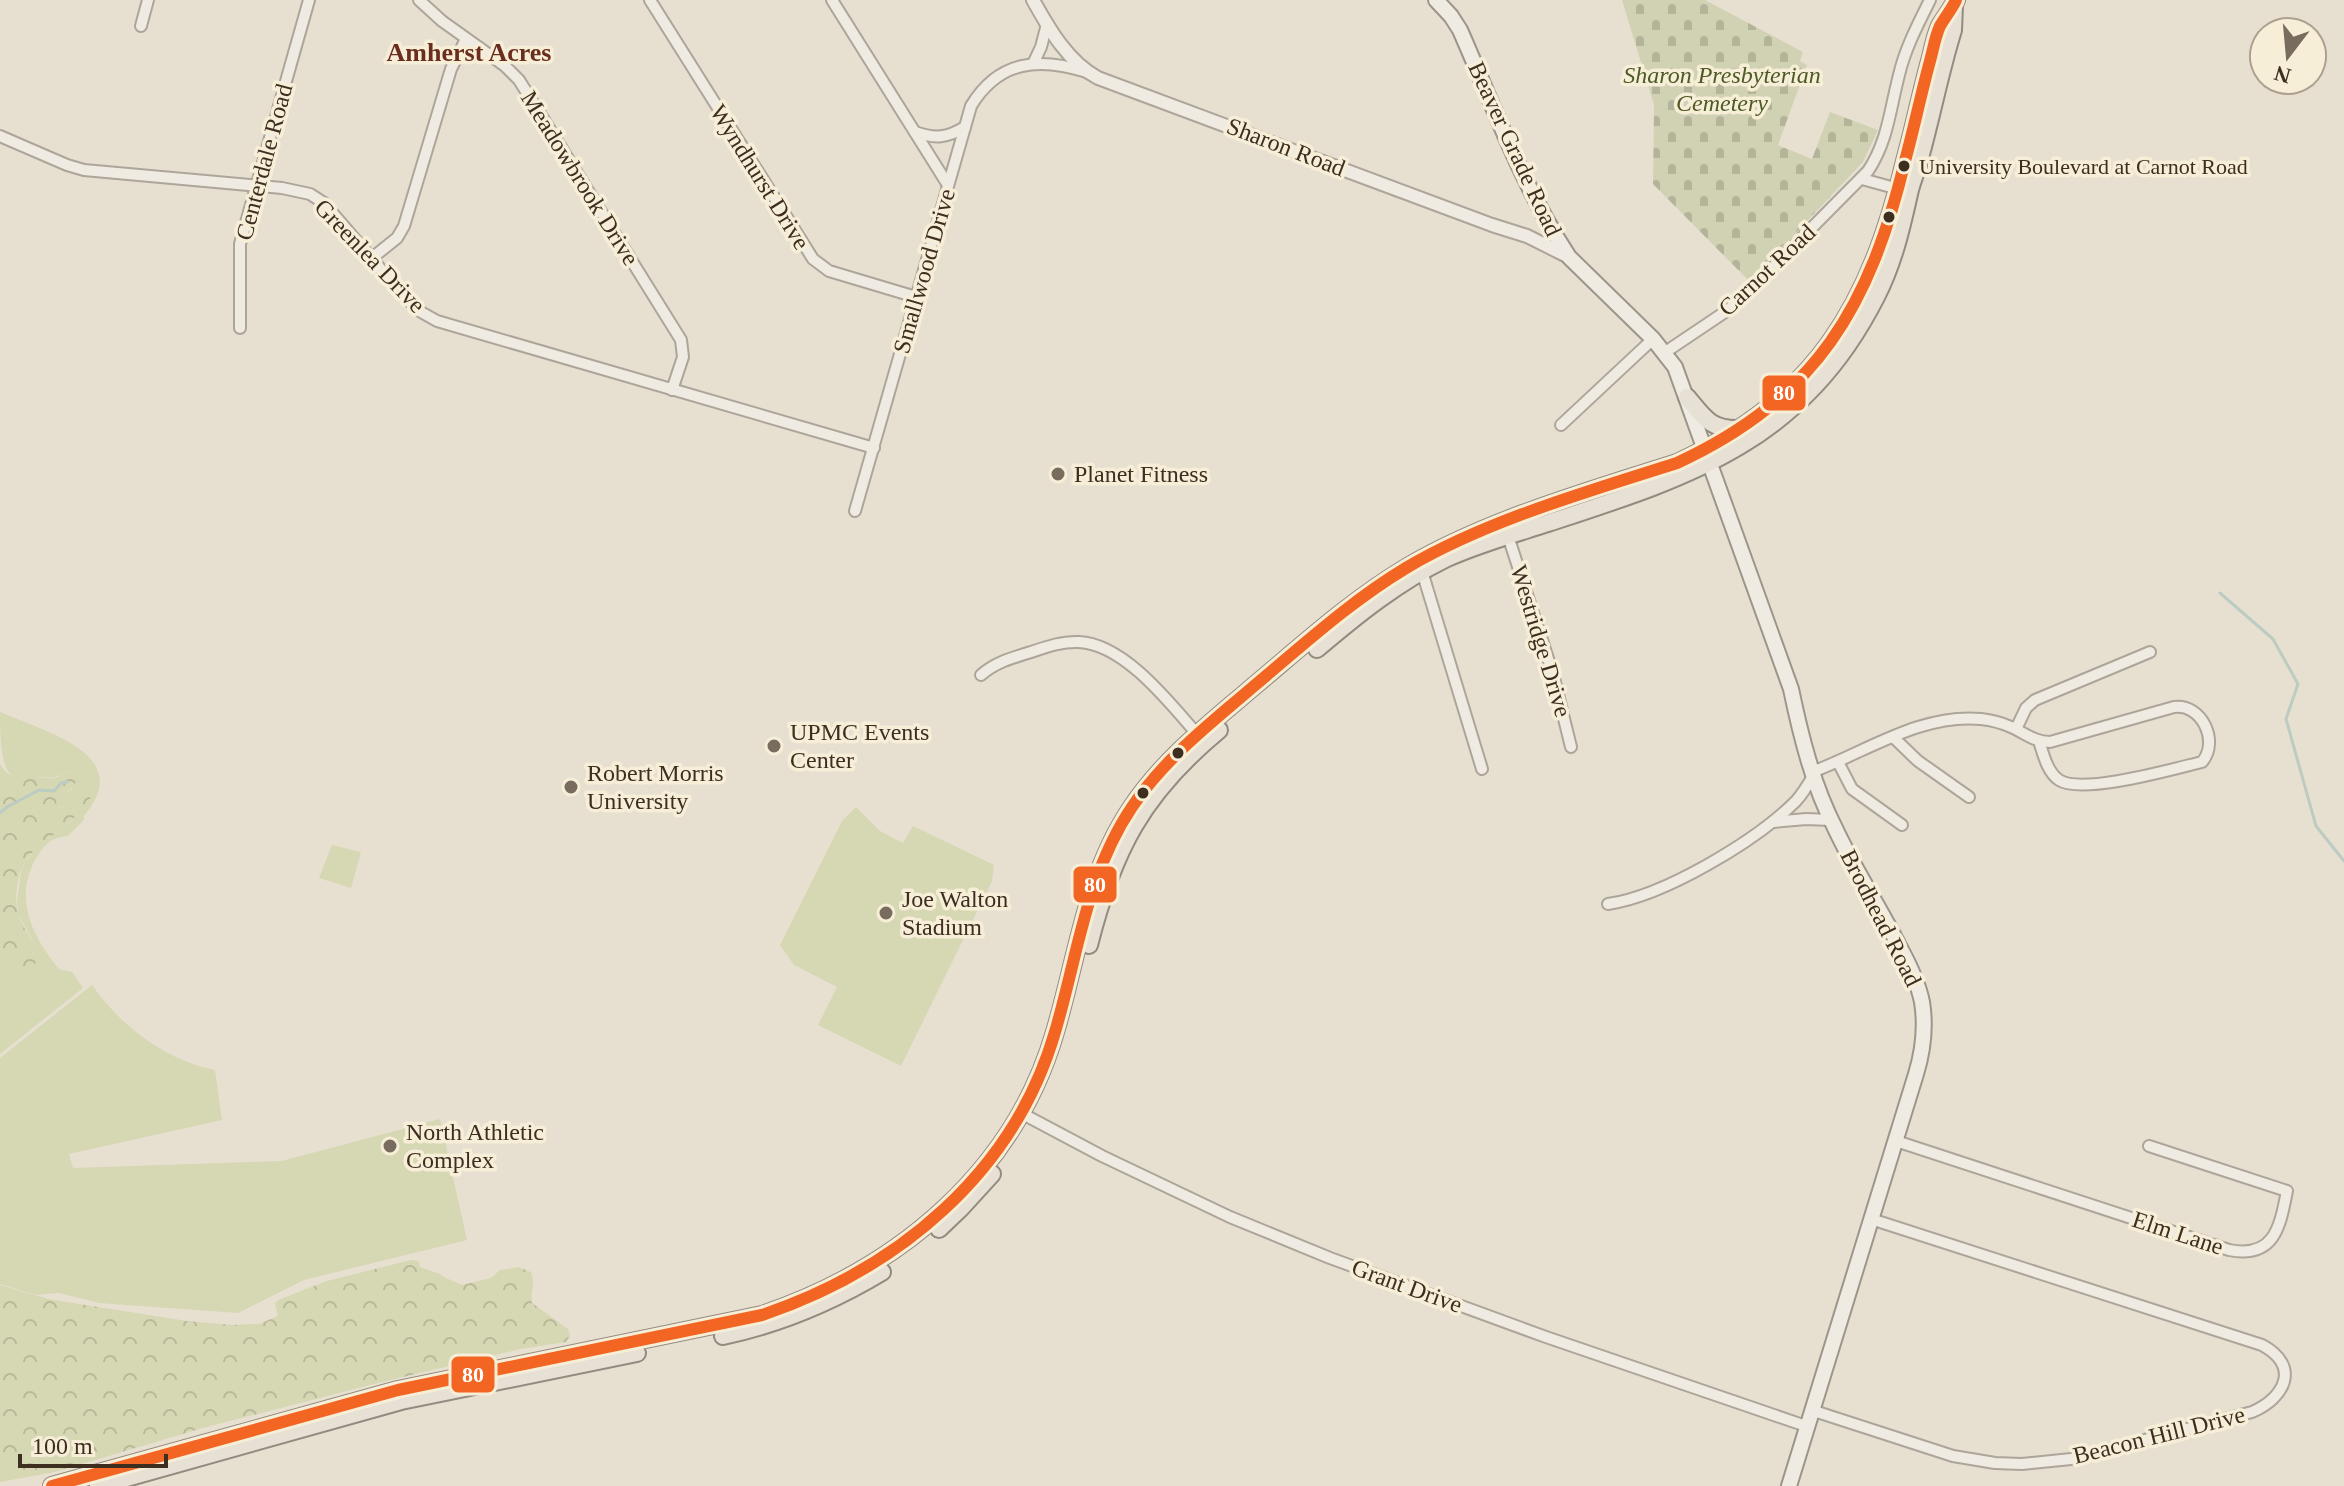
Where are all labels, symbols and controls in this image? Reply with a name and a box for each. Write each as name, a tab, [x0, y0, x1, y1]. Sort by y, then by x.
north arrow	[2248, 16, 2328, 96]
district label: Amherst Acres	[387, 38, 551, 67]
street label: Beaver Grade Road	[1463, 58, 1567, 240]
text: N	[2271, 61, 2294, 89]
park label: Sharon Presbyterian Cemetery	[1623, 62, 1821, 116]
street label: Centerdale Road	[231, 81, 297, 243]
street label: Meadowbrook Drive	[516, 86, 644, 270]
street label: Wyndhurst Drive	[705, 100, 815, 254]
street label: Sharon Road	[1223, 113, 1349, 181]
place label: University Boulevard at Carnot Road	[1919, 154, 2248, 179]
marker: University Boulevard at Carnot Road	[1896, 158, 1912, 174]
street label: Smallwood Drive	[888, 186, 960, 356]
street label: Greenlea Drive	[310, 194, 430, 318]
unlabelled marker	[1881, 209, 1897, 225]
street label: Carnot Road	[1714, 219, 1820, 321]
line badge: 80	[1761, 374, 1807, 412]
text: 80	[1773, 380, 1795, 405]
place label: Planet Fitness	[1074, 461, 1208, 487]
marker: Planet Fitness	[1049, 465, 1067, 483]
street label: Westridge Drive	[1506, 562, 1576, 720]
place label: UPMC Events Center	[790, 719, 929, 773]
marker: UPMC Events Center	[765, 737, 783, 755]
unlabelled marker	[1170, 745, 1186, 761]
place label: Robert Morris University	[587, 760, 724, 814]
marker: Robert Morris University	[562, 778, 580, 796]
unlabelled marker	[1135, 785, 1151, 801]
street label: Brodhead Road	[1835, 845, 1927, 991]
line badge: 80	[1072, 865, 1118, 904]
text: 80	[1084, 872, 1106, 897]
place label: Joe Walton Stadium	[902, 886, 1008, 940]
marker: Joe Walton Stadium	[877, 904, 895, 922]
place label: North Athletic Complex	[406, 1119, 544, 1173]
marker: North Athletic Complex	[381, 1137, 399, 1155]
street label: Elm Lane	[2129, 1206, 2227, 1260]
street label: Grant Drive	[1348, 1254, 1466, 1318]
line badge: 80	[450, 1355, 496, 1394]
text: 80	[462, 1362, 484, 1387]
street label: Beacon Hill Drive	[2070, 1401, 2248, 1469]
scale bar	[20, 1418, 166, 1468]
text: 100 m	[32, 1433, 93, 1459]

